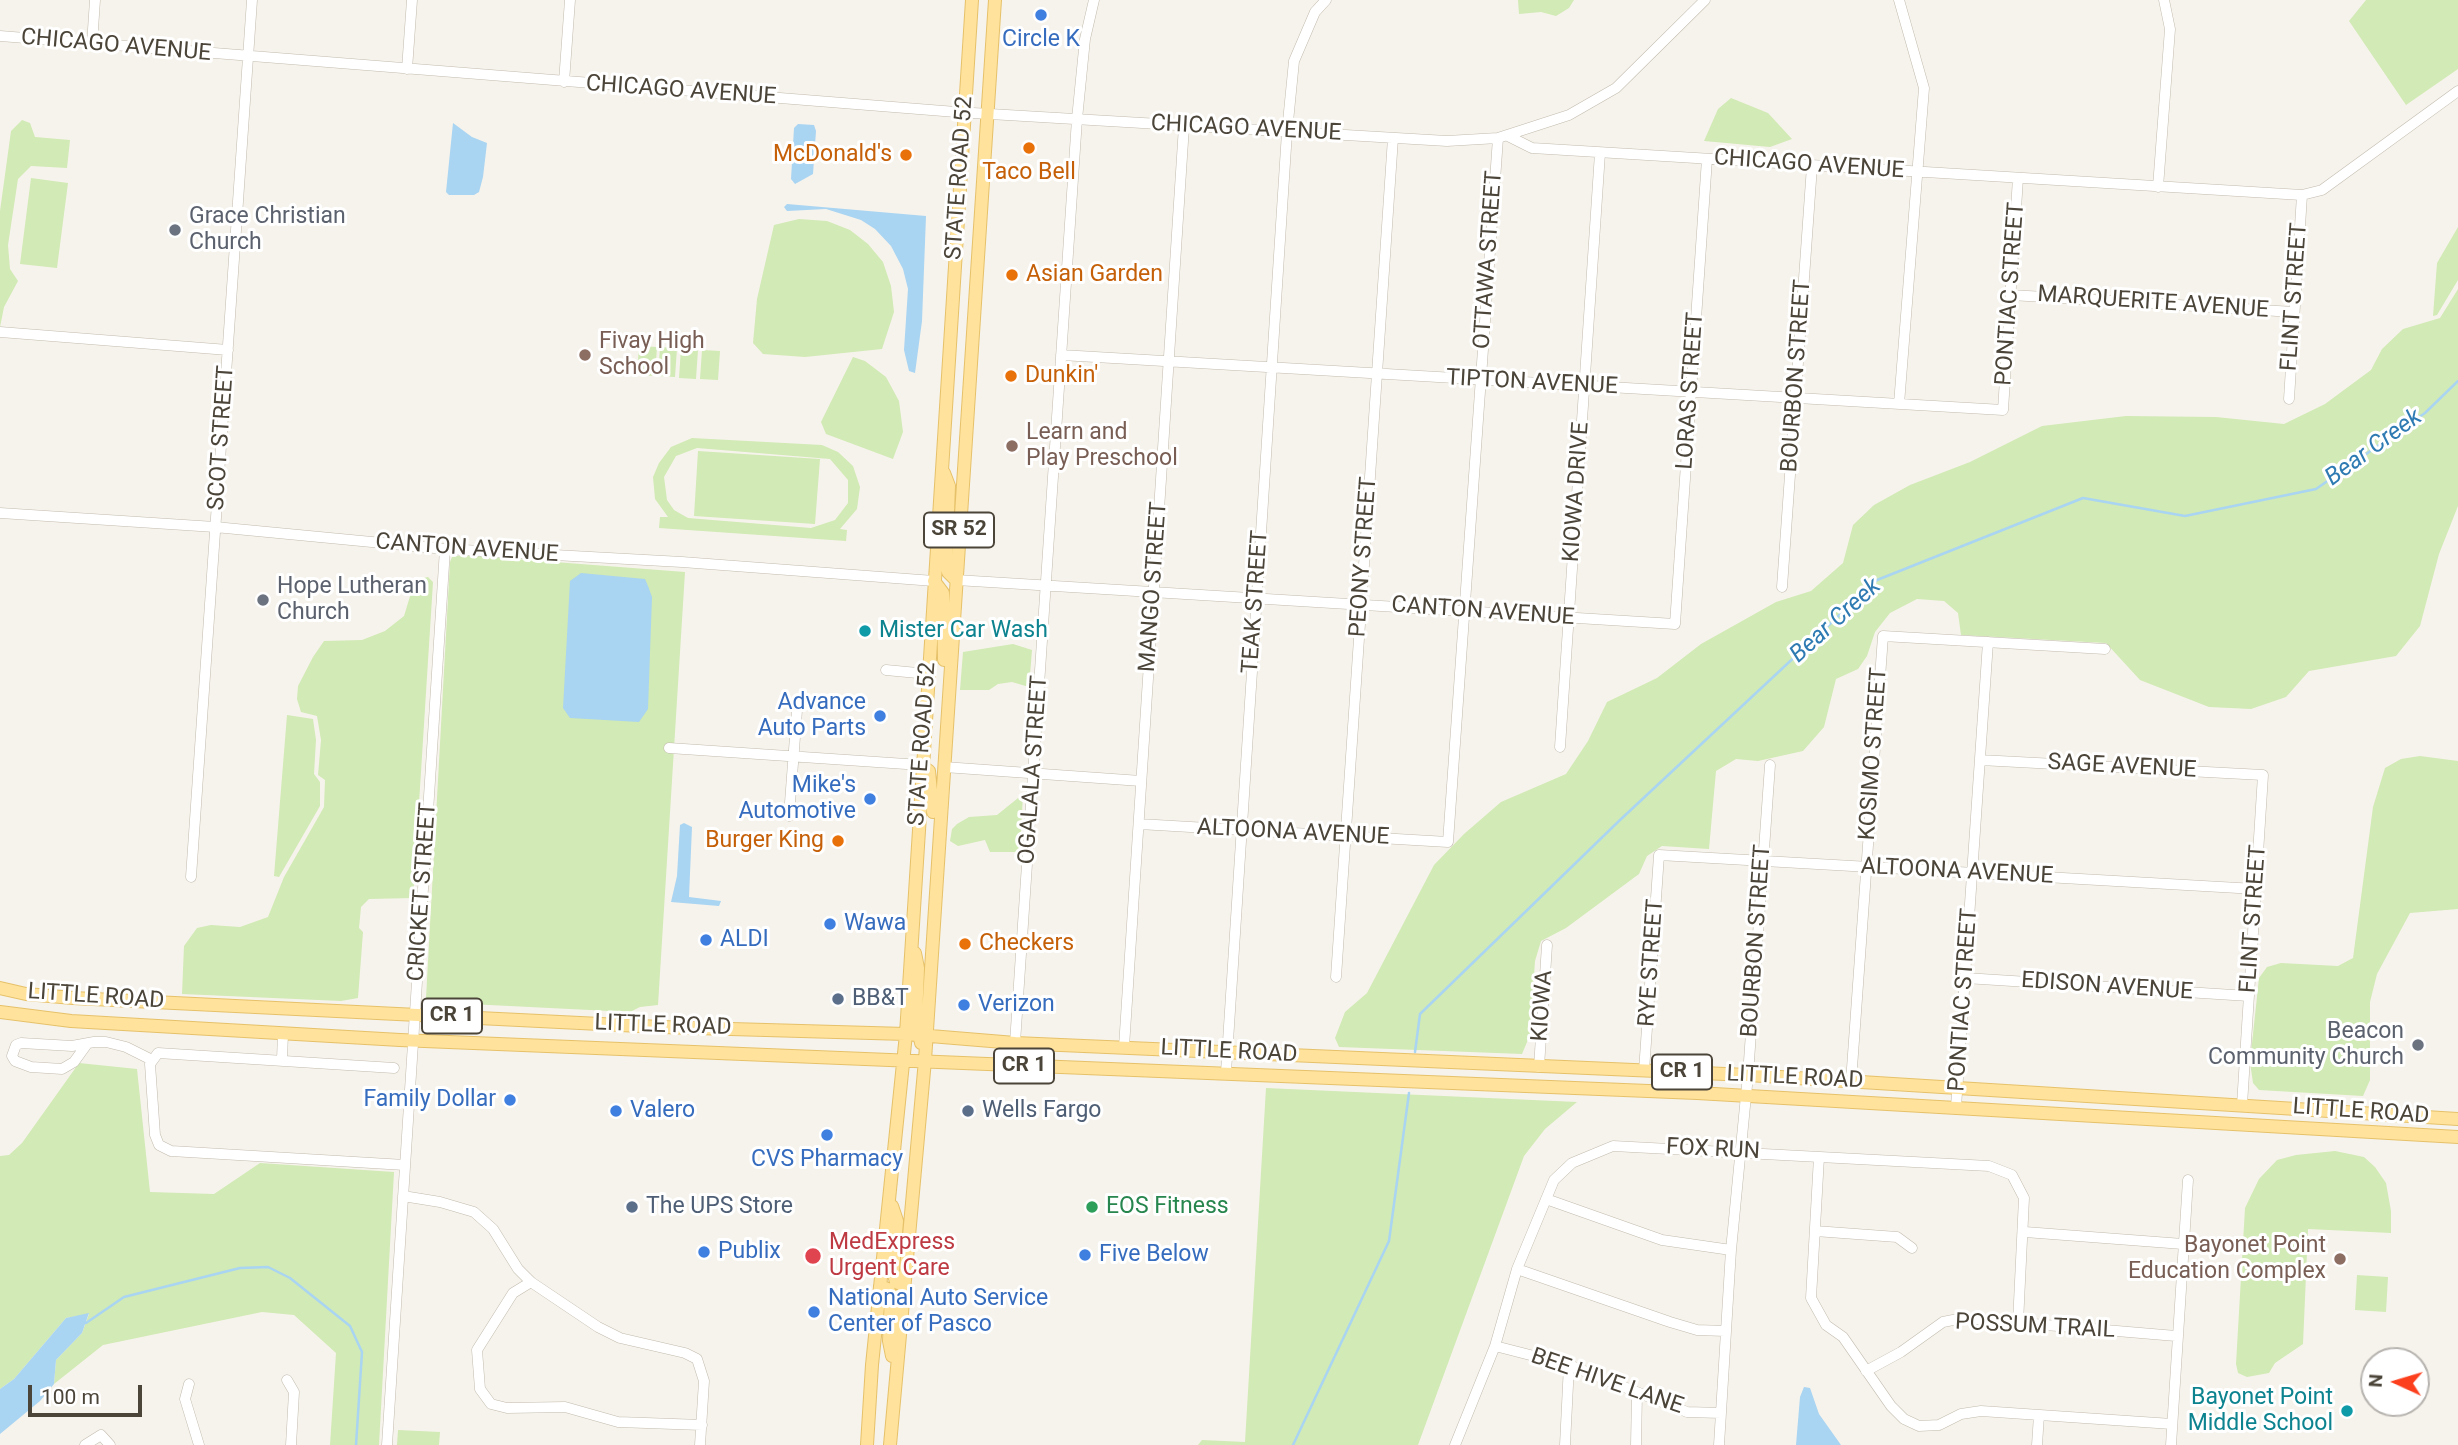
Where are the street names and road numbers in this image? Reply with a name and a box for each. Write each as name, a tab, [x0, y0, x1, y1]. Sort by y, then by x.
street label: CHICAGO AVENUE	[20, 24, 212, 68]
street label: CHICAGO AVENUE	[585, 71, 777, 111]
street label: STATE ROAD 52	[941, 95, 979, 261]
street label: CHICAGO AVENUE	[1150, 110, 1342, 148]
street label: CHICAGO AVENUE	[1713, 145, 1905, 185]
street label: OTTAWA STREET	[1469, 170, 1509, 350]
street label: PONTIAC STREET	[1991, 201, 2031, 387]
street label: FLINT STREET	[2276, 222, 2314, 372]
street label: BOURBON STREET	[1776, 279, 1818, 473]
street label: MARQUERITE AVENUE	[2036, 281, 2270, 325]
street label: LORAS STREET	[1672, 311, 1710, 471]
street label: SCOT STREET	[203, 365, 241, 511]
street label: TIPTON AVENUE	[1445, 365, 1619, 401]
street label: KIOWA DRIVE	[1558, 421, 1596, 563]
street label: PEONY STREET	[1345, 476, 1383, 638]
street label: MANGO STREET	[1134, 501, 1174, 673]
road number: SR 52	[924, 512, 994, 548]
street label: CANTON AVENUE	[374, 529, 560, 569]
street label: TEAK STREET	[1237, 529, 1275, 675]
street label: CANTON AVENUE	[1390, 592, 1576, 632]
street label: STATE ROAD 52	[904, 661, 942, 827]
street label: KOSIMO STREET	[1854, 667, 1894, 841]
street label: OGALALA STREET	[1014, 675, 1054, 865]
street label: SAGE AVENUE	[2047, 749, 2197, 785]
street label: CRICKET STREET	[403, 802, 443, 982]
street label: ALTOONA AVENUE	[1196, 814, 1390, 852]
street label: BOURBON STREET	[1736, 844, 1778, 1038]
street label: FLINT STREET	[2235, 844, 2273, 994]
street label: ALTOONA AVENUE	[1860, 853, 2054, 891]
street label: RYE STREET	[1634, 898, 1670, 1028]
street label: PONTIAC STREET	[1944, 907, 1984, 1093]
street label: EDISON AVENUE	[2020, 967, 2194, 1007]
street label: KIOWA	[1527, 969, 1559, 1043]
street label: LITTLE ROAD	[27, 978, 165, 1016]
road number: CR 1	[422, 998, 482, 1034]
street label: LITTLE ROAD	[594, 1010, 732, 1042]
street label: LITTLE ROAD	[1160, 1035, 1298, 1069]
road number: CR 1	[994, 1048, 1054, 1084]
road number: CR 1	[1652, 1054, 1712, 1090]
street label: LITTLE ROAD	[1726, 1061, 1864, 1095]
street label: LITTLE ROAD	[2292, 1093, 2430, 1131]
street label: FOX RUN	[1665, 1134, 1761, 1166]
street label: POSSUM TRAIL	[1954, 1309, 2116, 1345]
street label: BEE HIVE LANE	[1527, 1343, 1687, 1421]

